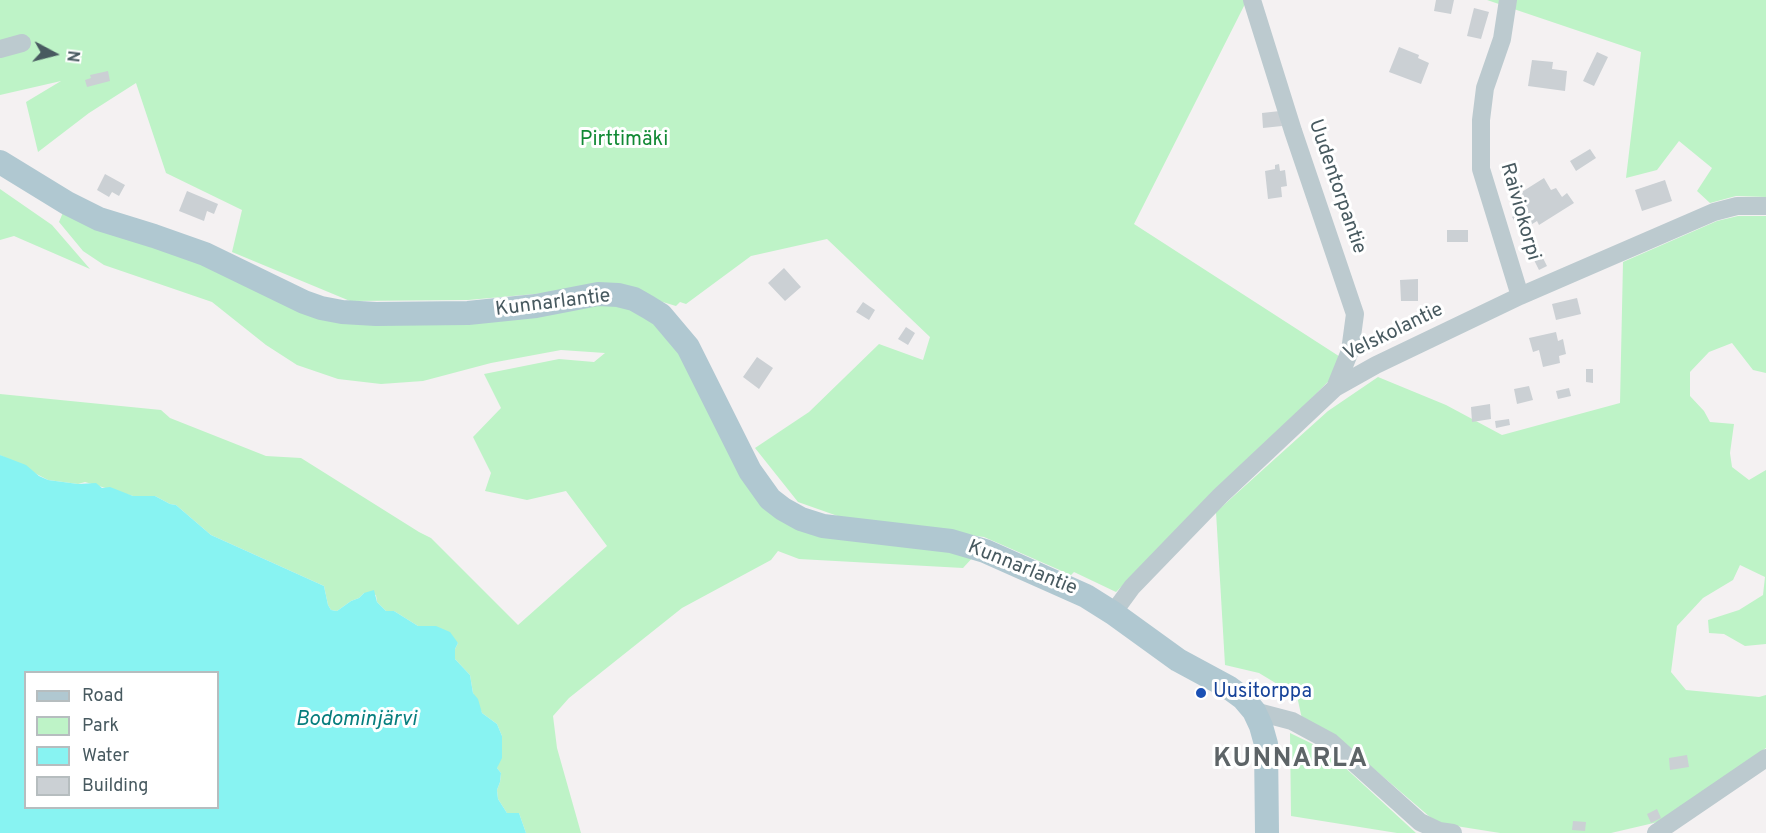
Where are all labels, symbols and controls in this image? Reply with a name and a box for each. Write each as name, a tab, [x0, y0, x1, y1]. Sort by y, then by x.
north arrow	[24, 24, 84, 84]
text: N	[61, 49, 82, 63]
street label: Uudentorpantie	[1302, 117, 1370, 257]
park label: Pirttimäki	[580, 129, 668, 153]
street label: Raiviokorpi	[1494, 160, 1544, 264]
street label: Kunnarlantie	[494, 285, 612, 323]
street label: Velskolantie	[1340, 299, 1448, 367]
street label: Kunnarlantie	[964, 536, 1080, 602]
legend	[24, 671, 219, 809]
place label: Uusitorppa	[1213, 681, 1312, 705]
text: Road	[82, 685, 124, 708]
marker: Uusitorppa	[1194, 686, 1208, 700]
water label: Bodominjärvi	[295, 708, 417, 734]
text: Park	[82, 715, 119, 738]
text: Water	[82, 745, 129, 768]
district label: KUNNARLA	[1213, 745, 1369, 777]
text: Building	[82, 775, 148, 798]

